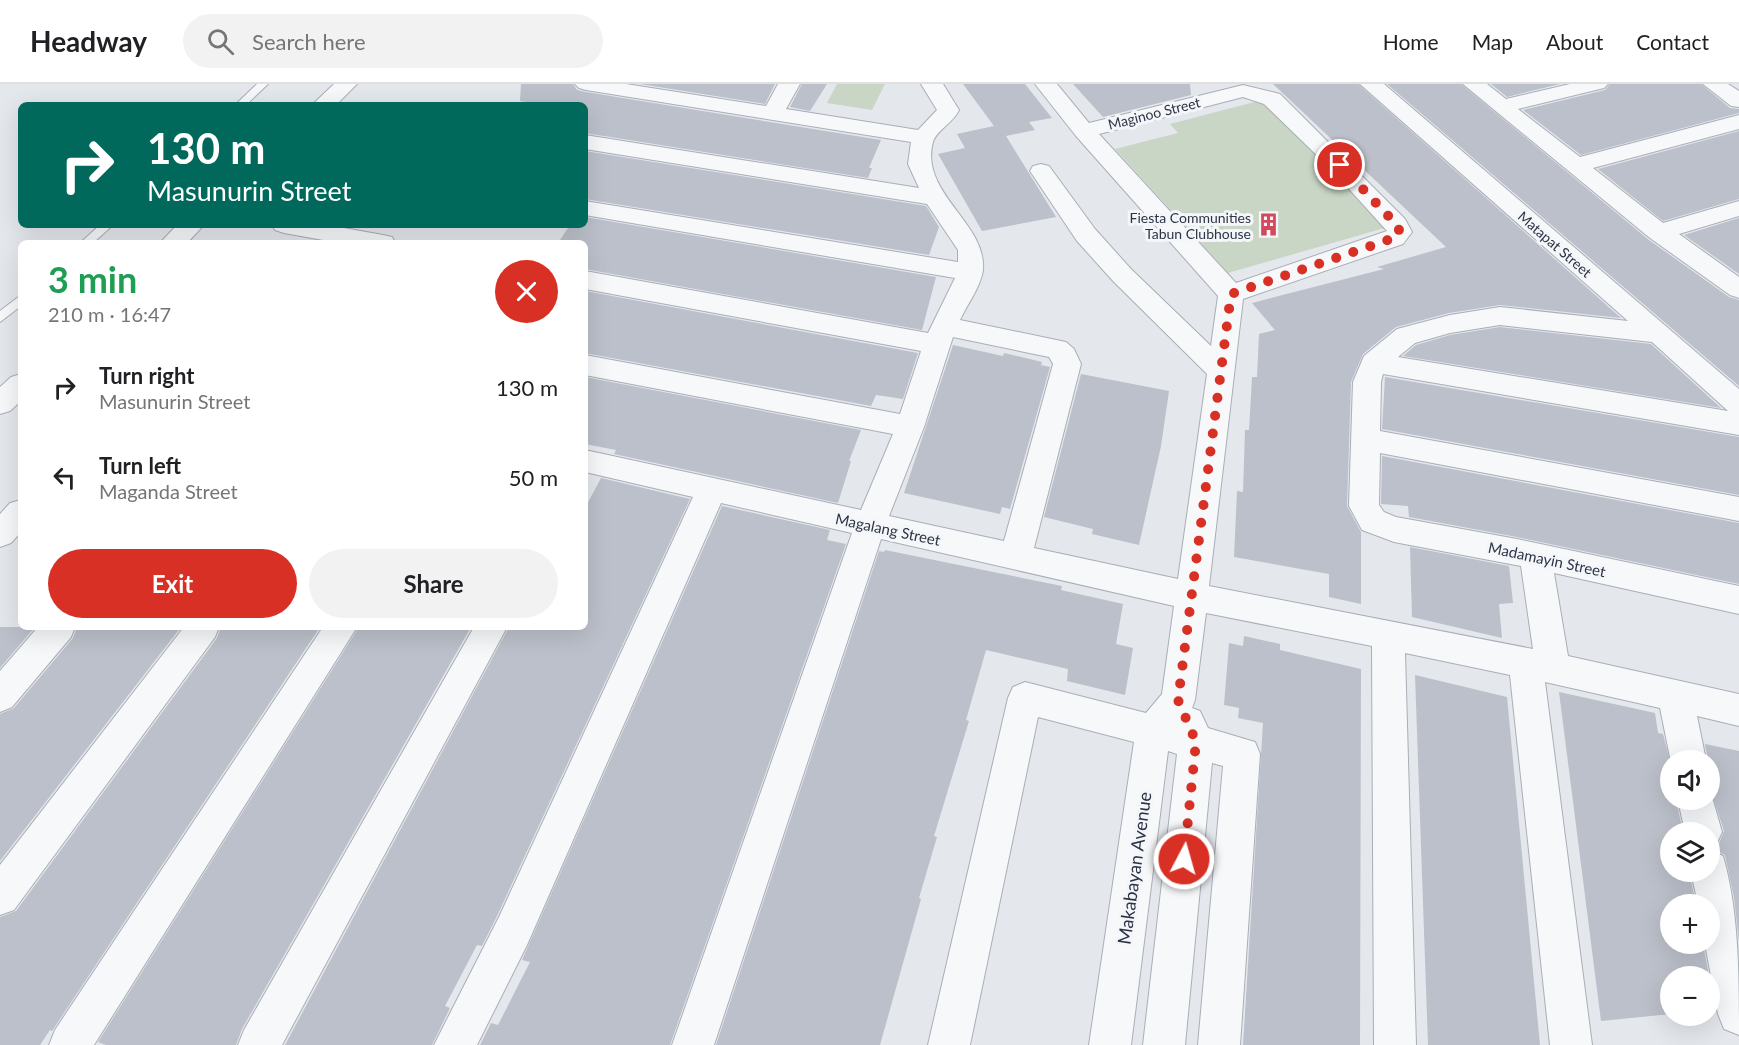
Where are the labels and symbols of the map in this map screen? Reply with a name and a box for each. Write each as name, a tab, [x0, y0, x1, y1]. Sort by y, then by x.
street label: Maginoo Street	[1106, 93, 1202, 133]
pin	[1314, 139, 1365, 190]
street label: Matapat Street	[1515, 207, 1595, 281]
place label: Fiesta Communities Tabun Clubhouse	[1130, 209, 1251, 242]
building icon: Fiesta Communities Tabun Clubhouse	[1256, 212, 1282, 238]
street label: Magalang Street	[834, 509, 943, 549]
street label: Madamayin Street	[1487, 538, 1608, 580]
street label: Makabayan Avenue	[1112, 790, 1156, 946]
position arrow	[1152, 827, 1216, 891]

